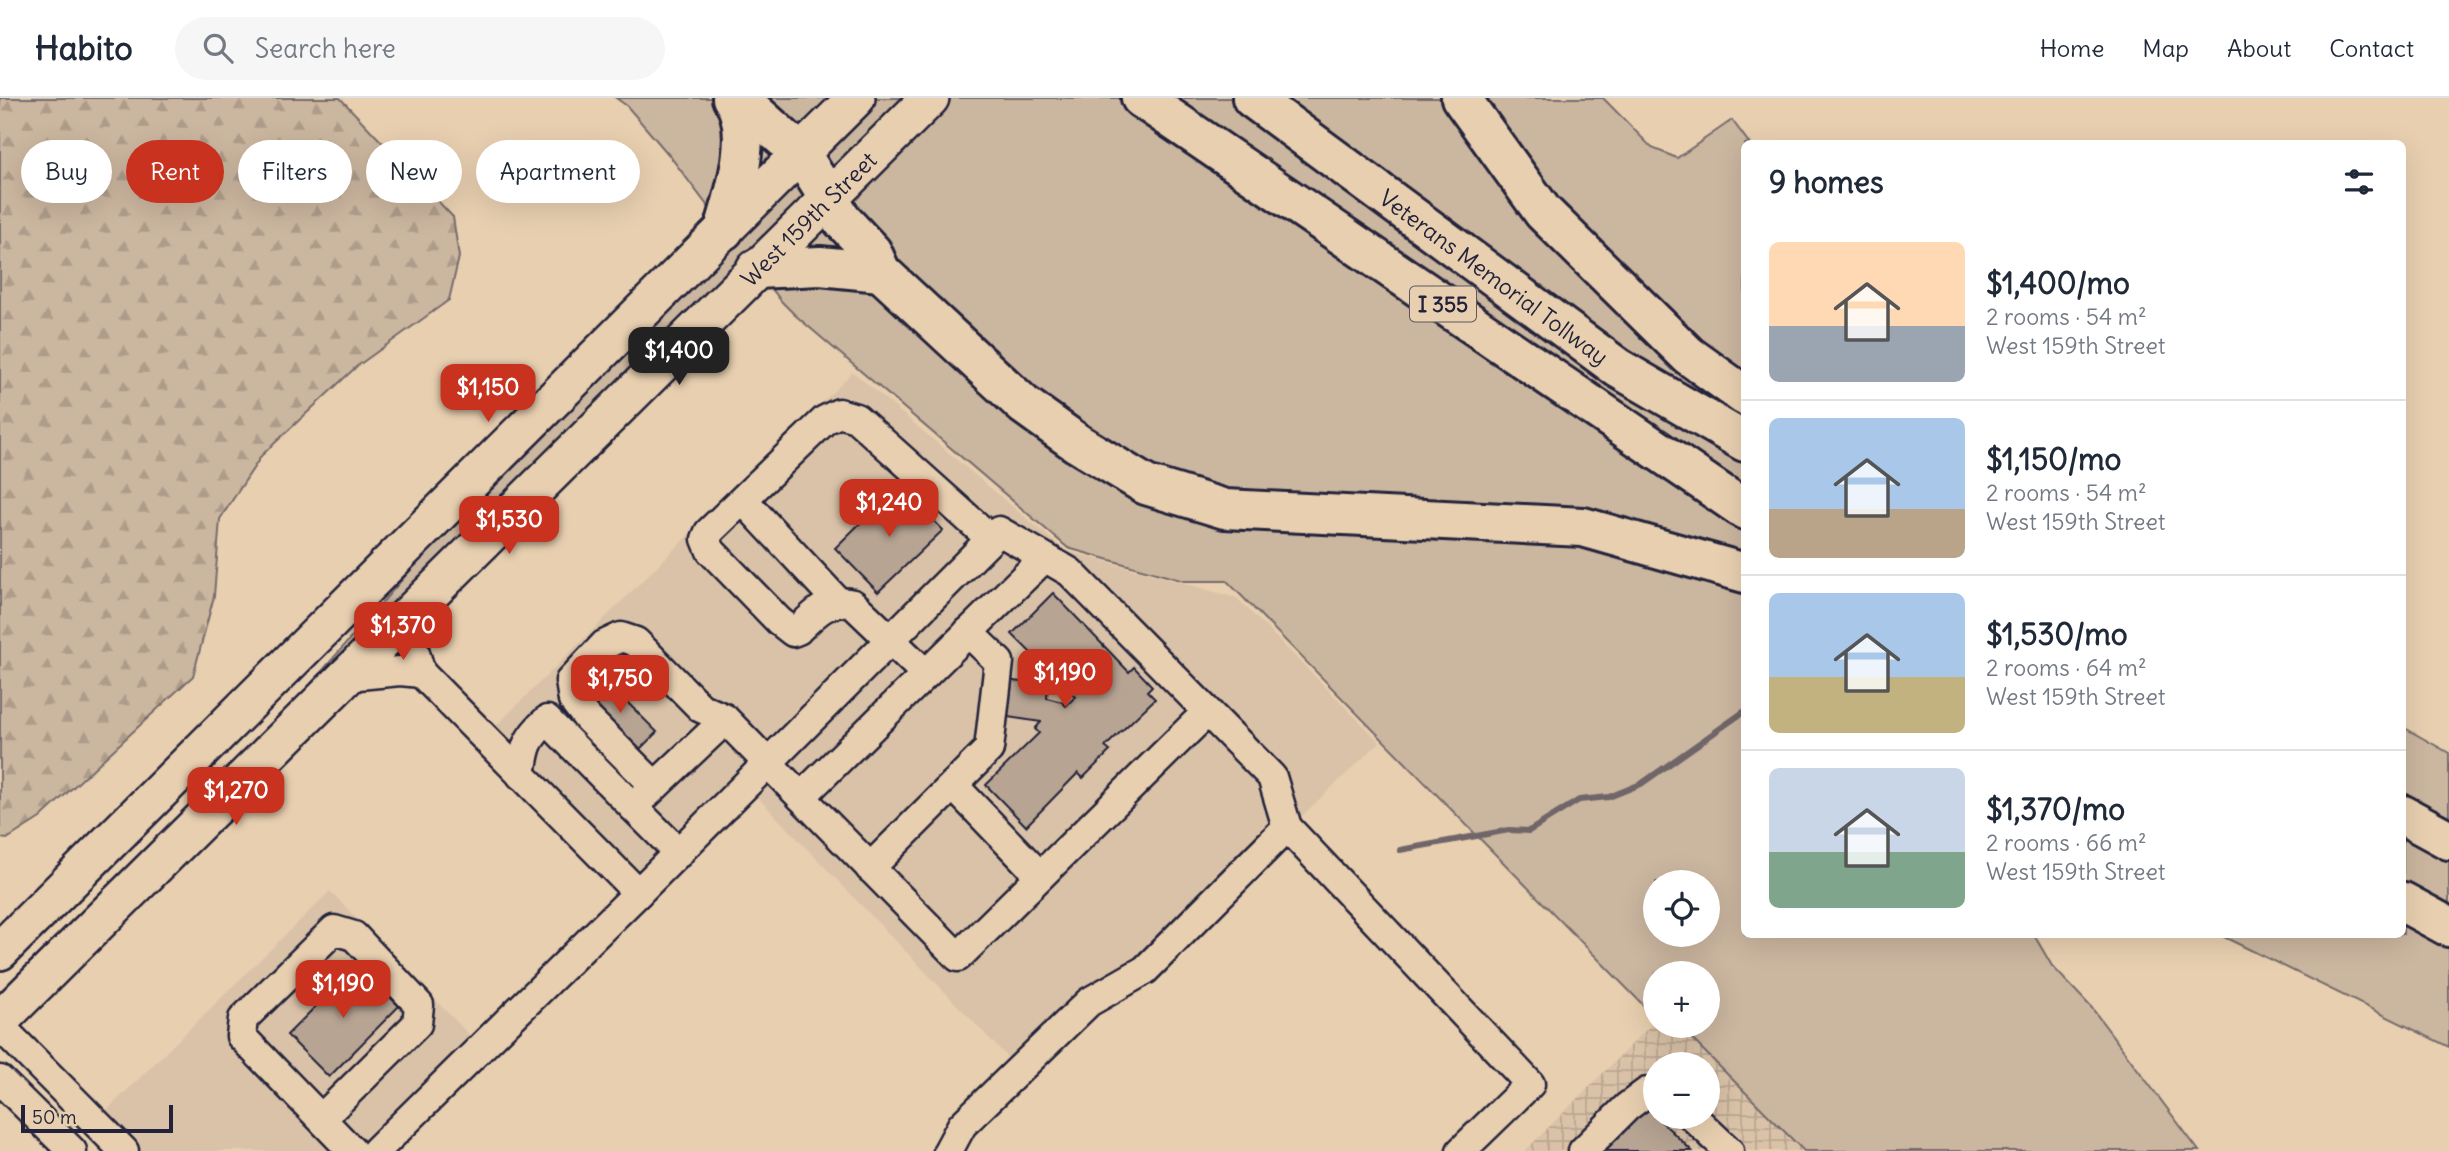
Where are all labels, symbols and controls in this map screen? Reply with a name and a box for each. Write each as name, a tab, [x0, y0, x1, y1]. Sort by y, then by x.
search box	[175, 17, 665, 80]
text: Habito	[35, 27, 133, 69]
icon: search	[199, 29, 237, 67]
text: Search here	[255, 32, 396, 65]
text: Home	[2040, 33, 2104, 63]
text: Map	[2142, 33, 2189, 63]
text: About	[2227, 33, 2291, 63]
text: Contact	[2329, 33, 2414, 63]
chip: Buy	[21, 140, 112, 203]
chip: Rent	[126, 140, 224, 203]
chip: Filters	[238, 140, 352, 203]
chip: New	[366, 140, 462, 203]
chip: Apartment	[476, 140, 640, 203]
street label: West 159th Street	[734, 145, 882, 292]
text: 9 homes	[1769, 163, 1884, 201]
icon: filters	[2340, 163, 2378, 201]
street label: Veterans Memorial Tollway	[1374, 183, 1615, 371]
text: $1,400/mo	[1986, 264, 2130, 302]
icon: home	[1825, 270, 1909, 354]
road number: I 355	[1410, 286, 1476, 322]
text: 2 rooms · 54 m²	[1986, 302, 2147, 331]
pin: $1,400	[622, 328, 736, 387]
text: West 159th Street	[1986, 331, 2166, 360]
text: $1,400	[644, 335, 714, 364]
pin: $1,150	[431, 364, 545, 424]
text: $1,150	[457, 372, 519, 401]
text: $1,150/mo	[1986, 440, 2121, 478]
icon: home	[1825, 446, 1909, 530]
text: 2 rooms · 54 m²	[1986, 478, 2147, 507]
pin: $1,240	[832, 480, 946, 539]
text: $1,240	[856, 487, 922, 516]
pin: $1,530	[452, 496, 566, 556]
text: $1,530	[475, 504, 543, 533]
text: West 159th Street	[1986, 507, 2166, 536]
pin: $1,370	[346, 602, 460, 662]
text: $1,370	[370, 610, 436, 639]
text: $1,530/mo	[1986, 615, 2128, 653]
icon: home	[1825, 621, 1909, 705]
pin: $1,190	[1008, 650, 1122, 709]
text: 2 rooms · 64 m²	[1986, 653, 2147, 682]
pin: $1,750	[563, 656, 677, 715]
text: $1,190	[1034, 657, 1096, 686]
text: $1,750	[587, 663, 653, 692]
text: West 159th Street	[1986, 682, 2166, 711]
pin: $1,270	[179, 768, 293, 827]
text: $1,270	[203, 775, 269, 804]
text: $1,370/mo	[1986, 790, 2125, 828]
icon: home	[1825, 796, 1909, 880]
text: 2 rooms · 66 m²	[1986, 828, 2147, 857]
text: West 159th Street	[1986, 857, 2166, 886]
map controls	[1643, 870, 1720, 1129]
button: locate	[1643, 870, 1720, 947]
pin: $1,190	[286, 960, 400, 1020]
button: +	[1643, 961, 1720, 1038]
text: $1,190	[312, 968, 374, 997]
button: −	[1643, 1052, 1720, 1129]
scale bar	[21, 1102, 173, 1134]
text: 50 m	[32, 1105, 77, 1129]

